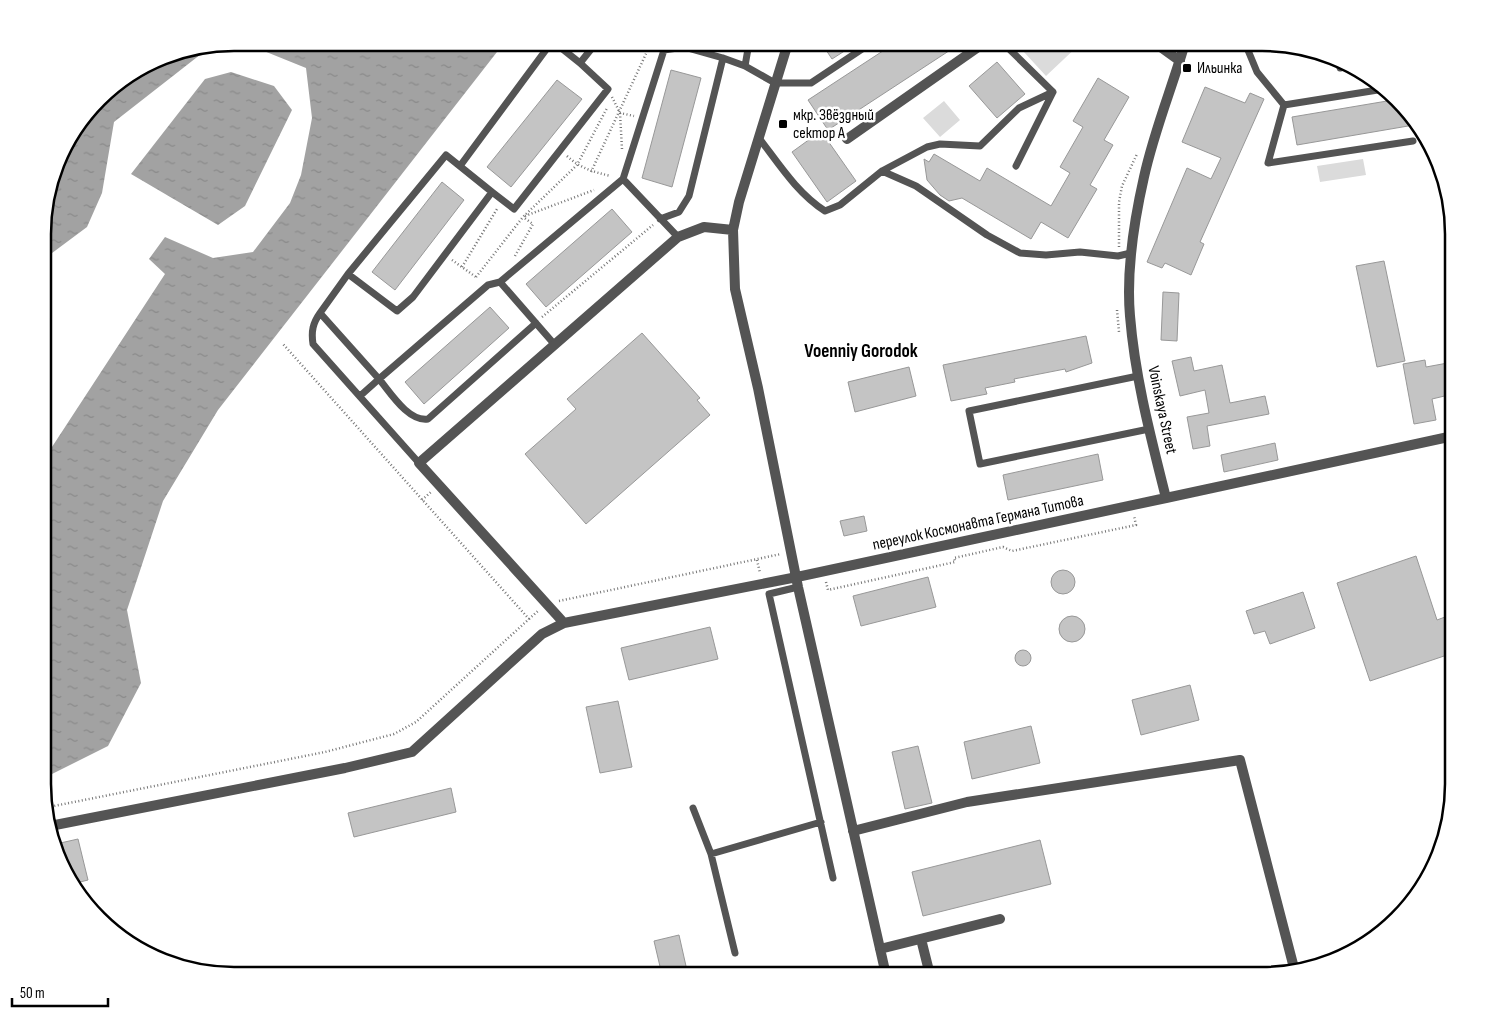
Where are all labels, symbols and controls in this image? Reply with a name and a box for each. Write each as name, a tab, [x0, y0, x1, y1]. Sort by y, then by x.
place label: Ильинка	[1197, 59, 1242, 78]
marker: Ильинка	[1181, 62, 1193, 74]
place label: мкр. Звёздный сектор А	[793, 106, 874, 143]
marker: мкр. Звёздный сектор А	[777, 118, 789, 130]
district label: Voenniy Gorodok	[804, 340, 918, 363]
street label: Voinskaya Street	[1143, 364, 1181, 456]
street label: переулок Космонавта Германа Титова	[871, 491, 1085, 555]
scale bar	[12, 976, 109, 1008]
text: 50 m	[20, 984, 45, 1003]

